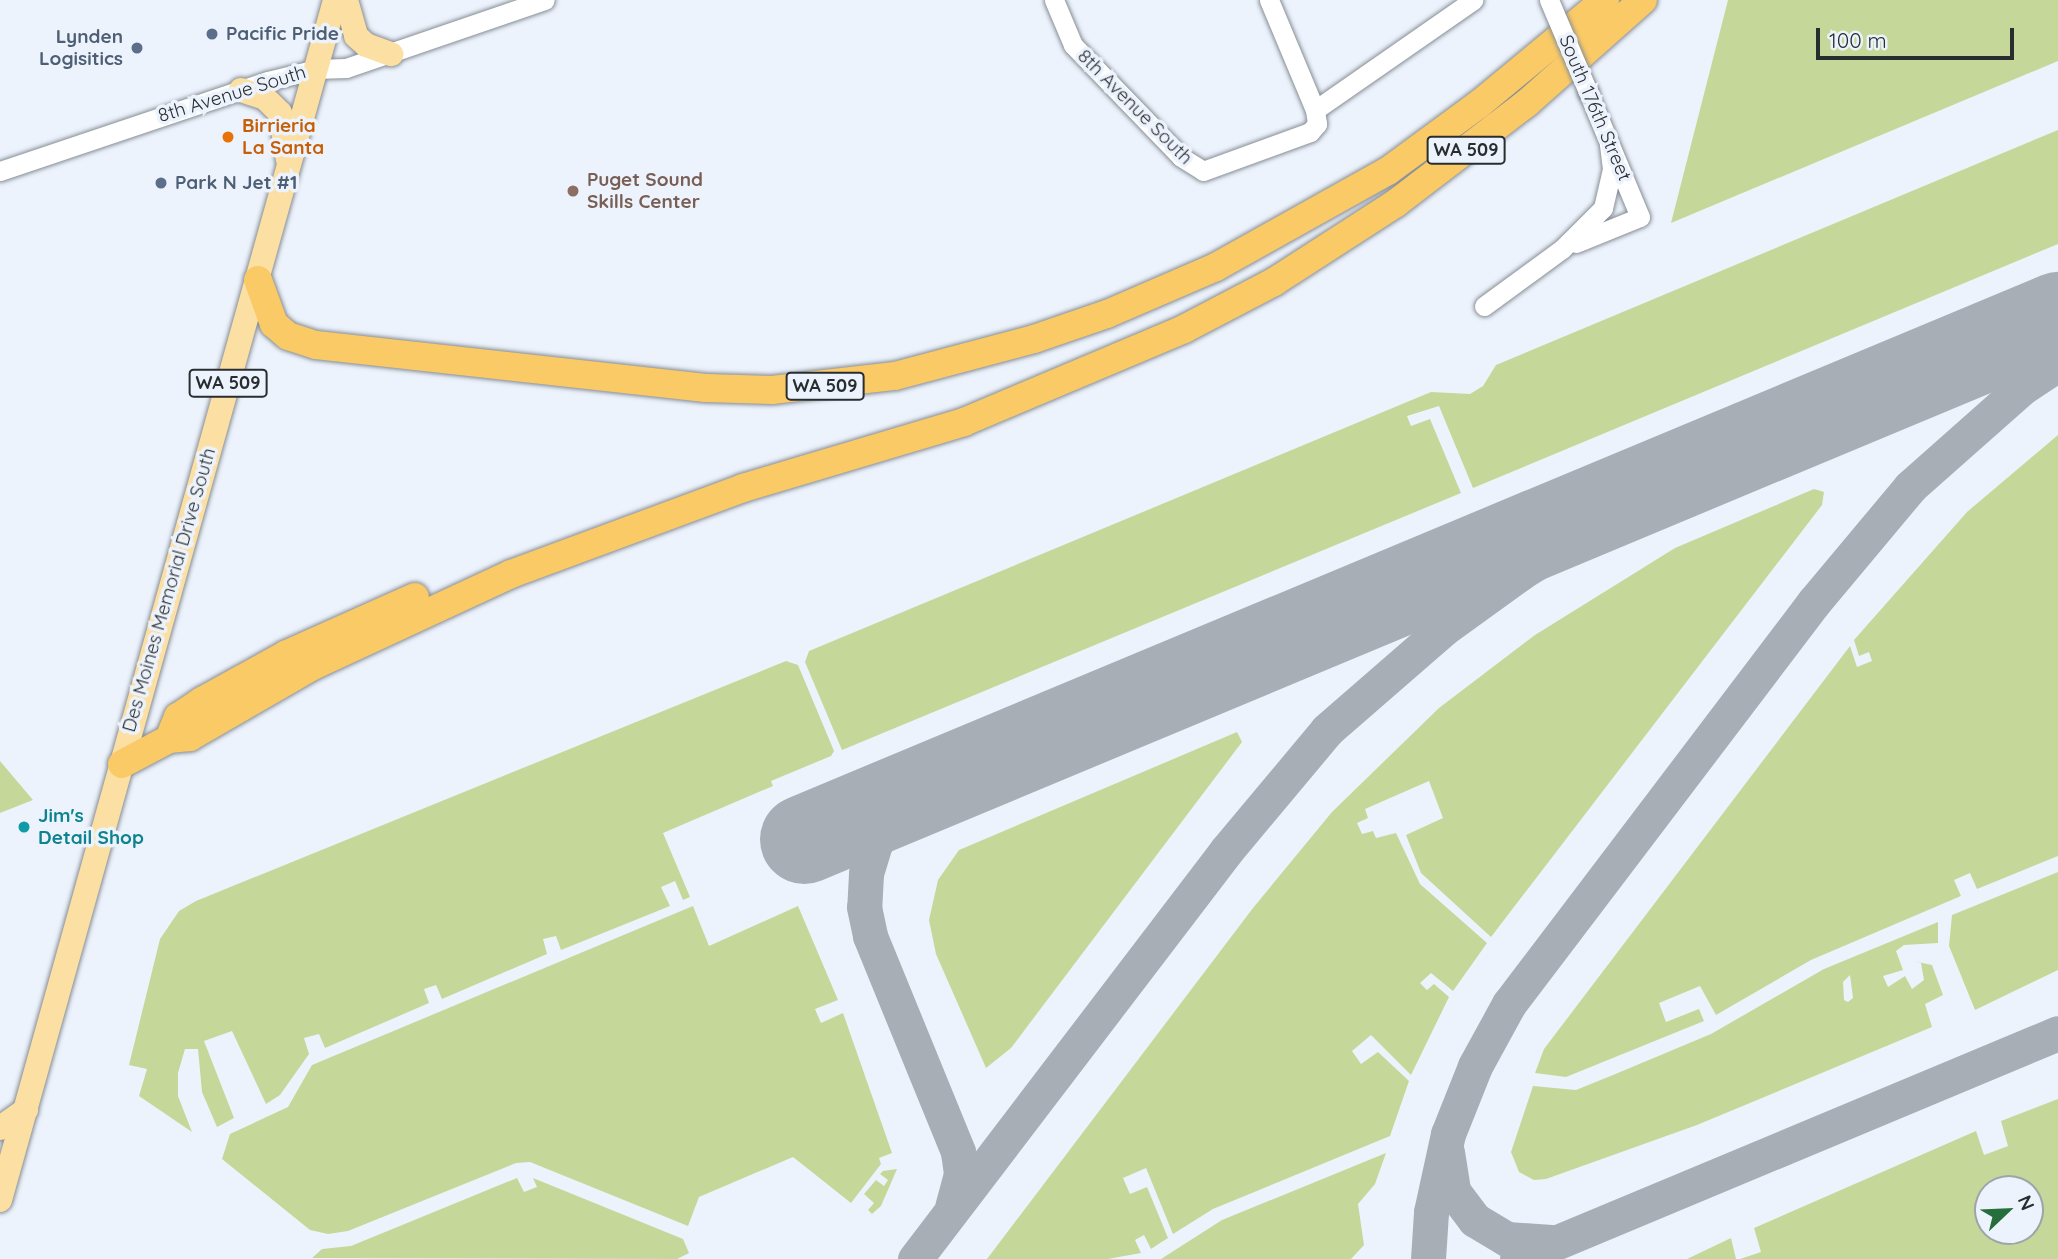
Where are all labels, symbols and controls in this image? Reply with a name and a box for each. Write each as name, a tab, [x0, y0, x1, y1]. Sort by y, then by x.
scale bar	[1820, 14, 2018, 58]
place label: Pacific Pride	[226, 23, 339, 45]
place label: Lynden Logisitics	[39, 26, 123, 70]
marker: Pacific Pride	[204, 26, 220, 42]
text: 100 m	[1829, 27, 1887, 53]
street label: South 176th Street	[1554, 32, 1636, 184]
marker: Lynden Logisitics	[129, 40, 145, 56]
street label: 8th Avenue South	[1073, 45, 1197, 169]
street label: 8th Avenue South	[155, 61, 309, 127]
place label: Birrieria La Santa	[242, 115, 324, 159]
marker: Birrieria La Santa	[220, 129, 236, 145]
road number: WA 509	[1426, 135, 1506, 164]
place label: Puget Sound Skills Center	[587, 169, 703, 213]
place label: Park N Jet #1	[175, 172, 297, 194]
marker: Park N Jet #1	[153, 175, 169, 191]
marker: Puget Sound Skills Center	[565, 183, 581, 199]
road number: WA 509	[188, 368, 268, 398]
road number: WA 509	[785, 372, 865, 400]
street label: Des Moines Memorial Drive South	[117, 445, 221, 735]
place label: Jim's Detail Shop	[38, 805, 144, 849]
marker: Jim's Detail Shop	[16, 819, 32, 835]
north arrow	[1974, 1175, 2044, 1245]
text: N	[2013, 1191, 2040, 1214]

